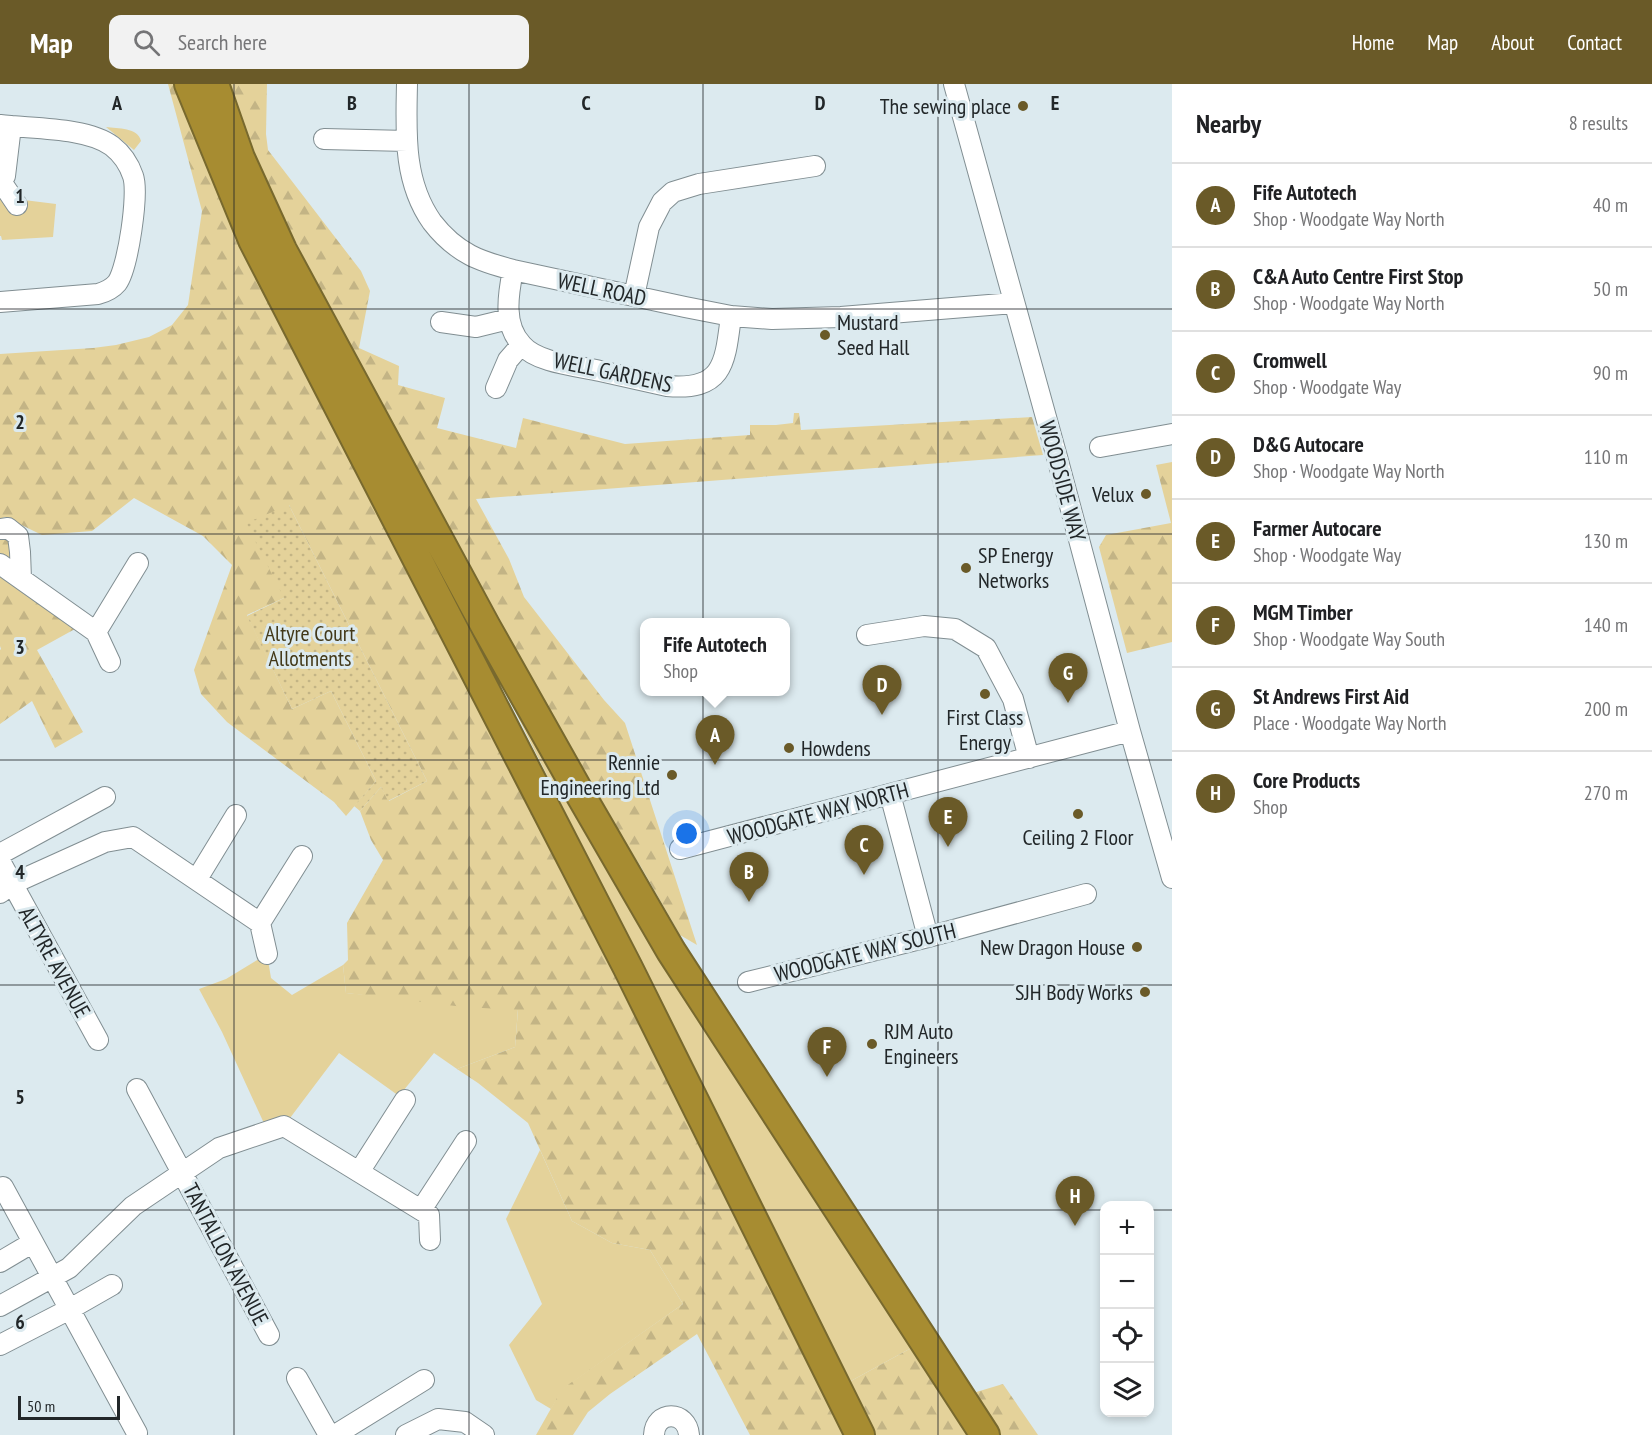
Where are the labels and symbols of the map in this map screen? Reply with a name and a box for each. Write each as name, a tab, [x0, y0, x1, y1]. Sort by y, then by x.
text: A	[111, 90, 123, 116]
text: B	[347, 90, 357, 116]
text: C	[581, 90, 591, 116]
text: D	[815, 90, 826, 116]
text: E	[1051, 90, 1059, 116]
place label: The sewing place	[880, 92, 1011, 120]
marker: The sewing place	[1016, 99, 1030, 113]
text: 1	[15, 183, 25, 209]
street label: WELL ROAD	[555, 266, 649, 312]
place label: Mustard Seed Hall	[837, 308, 910, 361]
marker: Mustard Seed Hall	[818, 328, 832, 342]
street label: WELL GARDENS	[551, 346, 675, 398]
text: 2	[15, 409, 25, 435]
street label: WOODSIDE WAY	[1034, 418, 1092, 544]
place label: Velux	[1091, 480, 1134, 508]
marker: Velux	[1139, 487, 1153, 501]
place label: SP Energy Networks	[978, 541, 1054, 594]
marker: SP Energy Networks	[959, 561, 973, 575]
park label: Altyre Court Allotments	[265, 619, 355, 672]
text: 3	[15, 634, 25, 660]
pin: G	[1048, 654, 1088, 703]
pin: D	[862, 666, 902, 715]
marker: First Class Energy	[978, 687, 992, 701]
place label: First Class Energy	[947, 703, 1023, 756]
pin: A	[696, 716, 734, 765]
place label: Howdens	[801, 734, 871, 762]
marker: Howdens	[782, 741, 796, 755]
place label: Rennie Engineering Ltd	[540, 748, 660, 801]
marker: Rennie Engineering Ltd	[665, 768, 679, 782]
street label: WOODGATE WAY NORTH	[724, 775, 912, 851]
pin: E	[928, 798, 968, 847]
marker: Ceiling 2 Floor	[1071, 807, 1085, 821]
your location	[672, 819, 701, 848]
place label: Ceiling 2 Floor	[1023, 823, 1133, 851]
pin: C	[844, 826, 884, 875]
pin: B	[730, 852, 768, 902]
text: 4	[15, 859, 25, 885]
street label: ALTYRE AVENUE	[13, 902, 97, 1022]
street label: WOODGATE WAY SOUTH	[771, 916, 959, 988]
place label: New Dragon House	[980, 933, 1125, 961]
marker: New Dragon House	[1130, 940, 1144, 954]
place label: SJH Body Works	[1015, 978, 1133, 1006]
marker: SJH Body Works	[1138, 985, 1152, 999]
place label: RJM Auto Engineers	[884, 1017, 959, 1070]
pin: F	[808, 1028, 846, 1077]
marker: RJM Auto Engineers	[865, 1037, 879, 1051]
text: 5	[15, 1084, 25, 1110]
pin: H	[1056, 1176, 1094, 1226]
street label: TANTALLON AVENUE	[177, 1178, 275, 1330]
text: 6	[15, 1309, 25, 1335]
scale bar	[18, 1393, 120, 1420]

